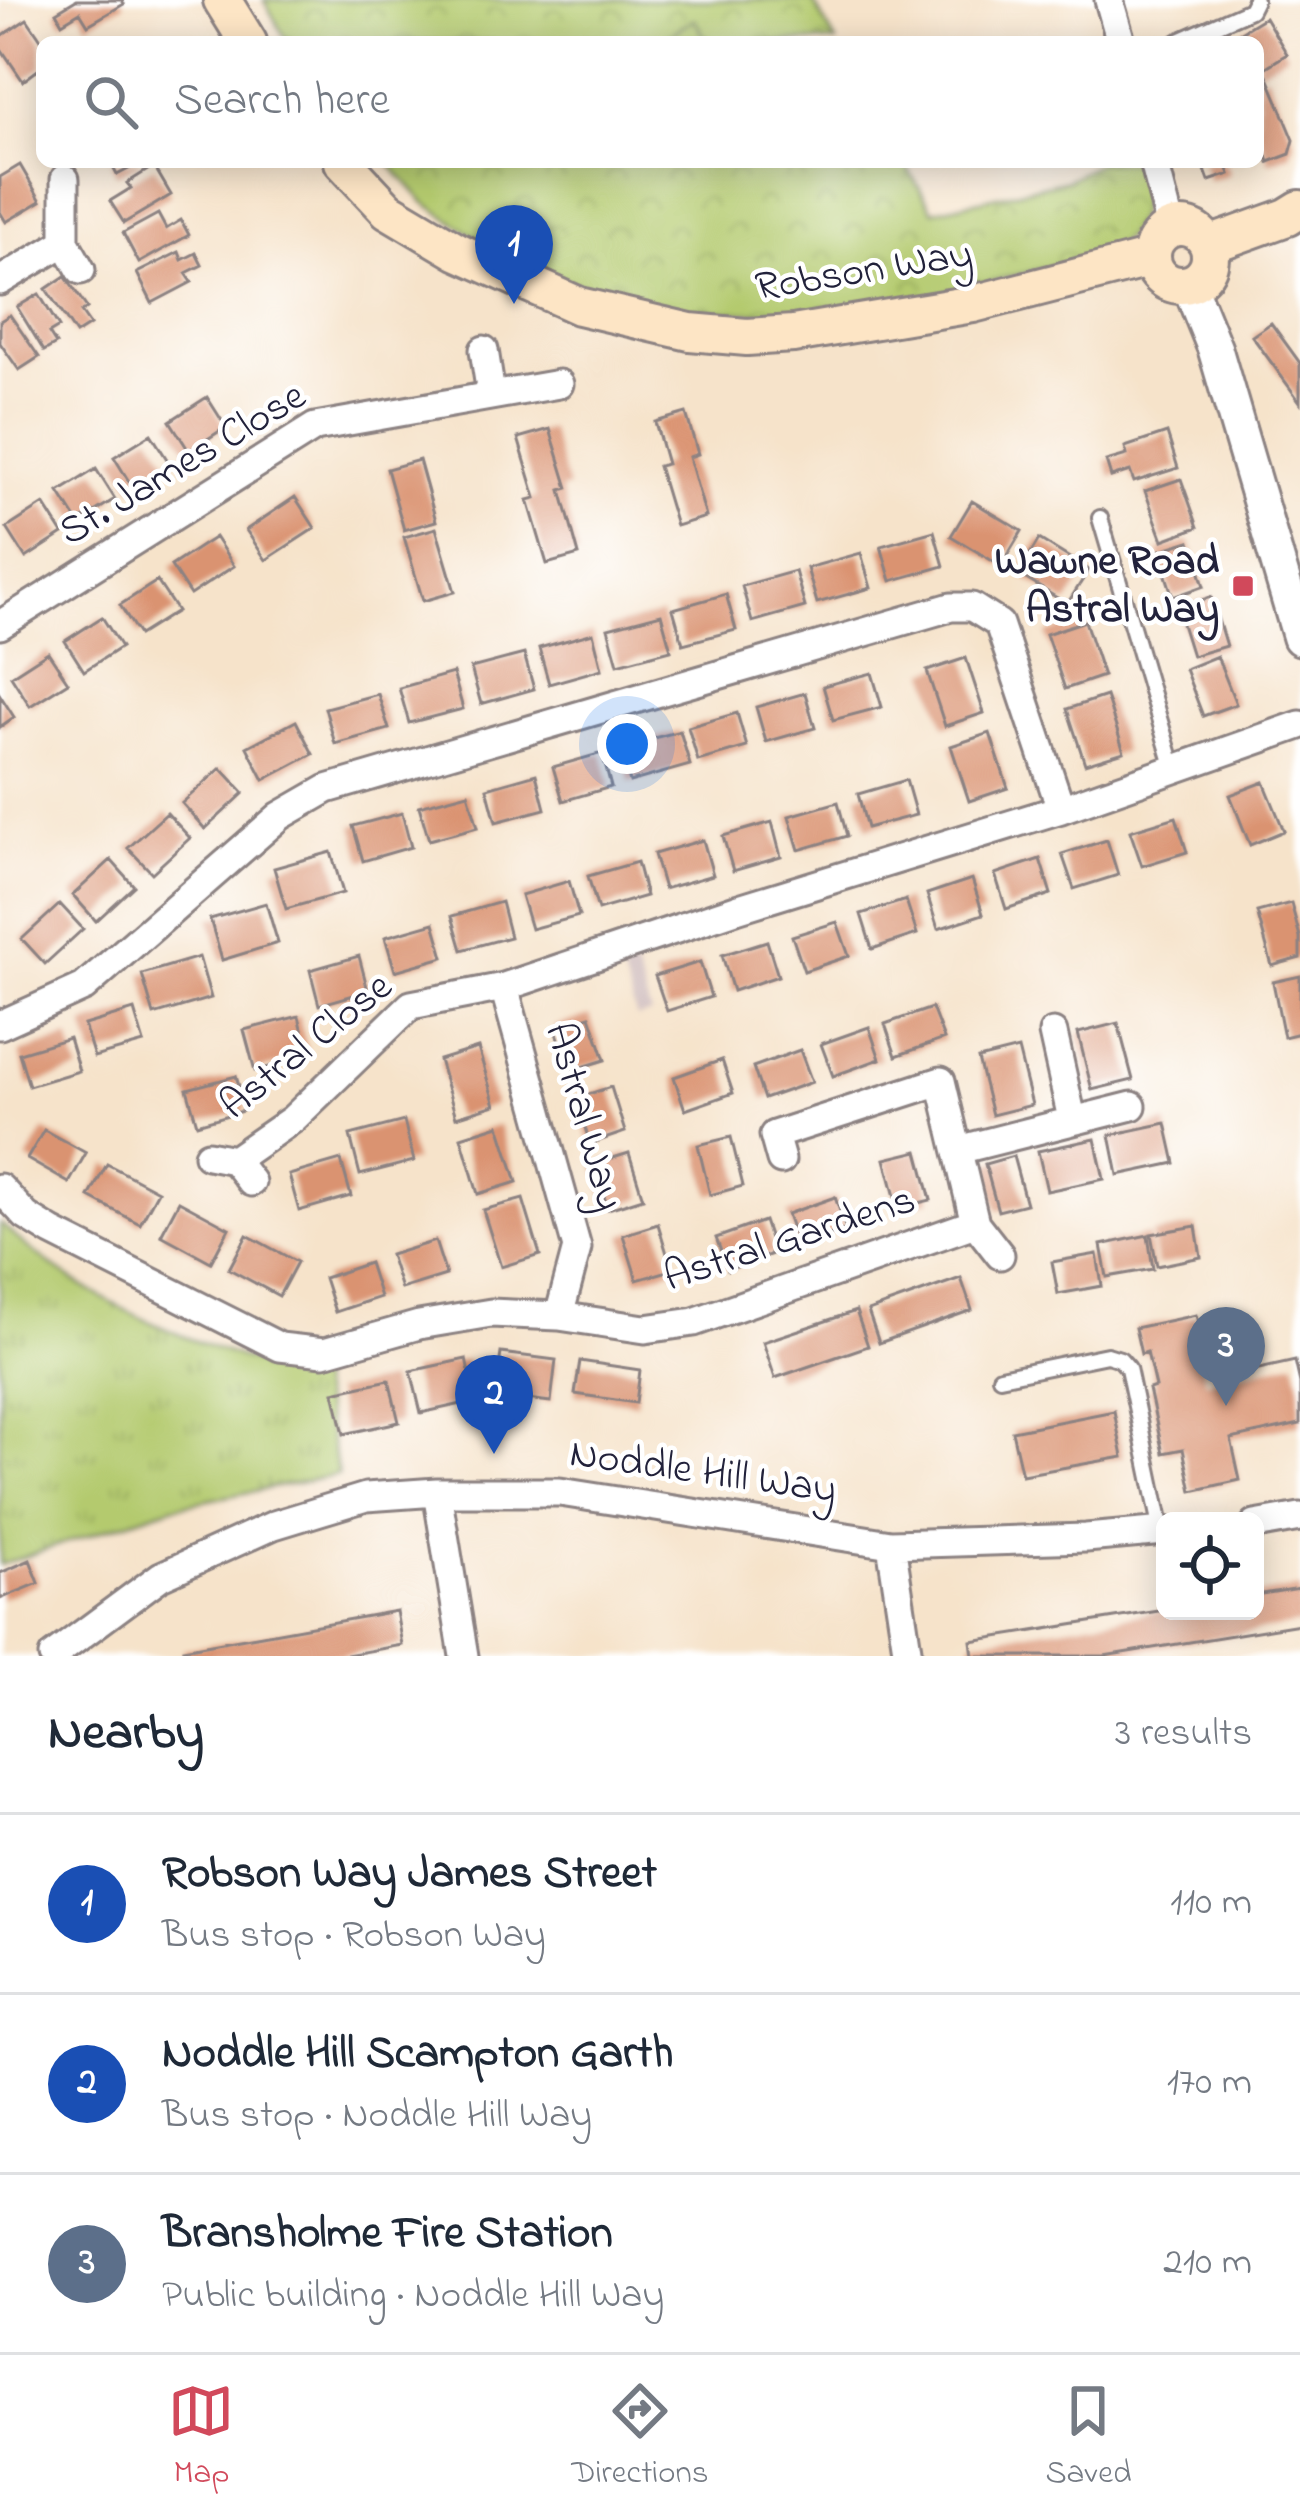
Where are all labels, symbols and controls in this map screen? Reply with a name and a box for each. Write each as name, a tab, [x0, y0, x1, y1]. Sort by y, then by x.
search box	[36, 36, 1264, 168]
icon: search	[78, 69, 144, 135]
text: Search here	[174, 69, 390, 135]
pin: 1	[475, 205, 553, 304]
street label: Robson Way	[751, 225, 977, 319]
street label: St. James Close	[48, 367, 318, 563]
place label: Wawne Road Astral Way	[995, 532, 1219, 641]
marker: Wawne Road Astral Way	[1230, 573, 1256, 599]
your location	[597, 714, 657, 774]
street label: Astral Close	[207, 958, 407, 1136]
street label: Astral Way	[527, 1016, 639, 1218]
street label: Astral Gardens	[656, 1171, 924, 1309]
pin: 3	[1187, 1307, 1265, 1406]
pin: 2	[455, 1355, 533, 1454]
street label: Noddle Hill Way	[566, 1424, 840, 1522]
map controls	[1156, 1512, 1264, 1620]
button: locate	[1156, 1512, 1264, 1620]
text: Nearby	[48, 1697, 204, 1772]
text: 3 results	[1115, 1706, 1252, 1763]
text: Robson Way James Street	[162, 1842, 657, 1908]
text: 1	[81, 1875, 93, 1932]
text: 110 m	[1170, 1875, 1252, 1932]
text: Bus stop · Robson Way	[162, 1908, 546, 1965]
text: Noddle Hill Scampton Garth	[162, 2022, 673, 2088]
text: 2	[77, 2055, 97, 2112]
text: 170 m	[1167, 2055, 1252, 2112]
text: Bus stop · Noddle Hill Way	[162, 2088, 592, 2145]
text: Bransholme Fire Station	[162, 2202, 613, 2268]
text: 3	[79, 2235, 95, 2292]
text: 210 m	[1163, 2235, 1252, 2292]
text: Public building · Noddle Hill Way	[162, 2268, 664, 2325]
tab: Map	[168, 2378, 234, 2498]
tab: Directions	[571, 2378, 709, 2498]
tab: Saved	[1045, 2378, 1132, 2498]

